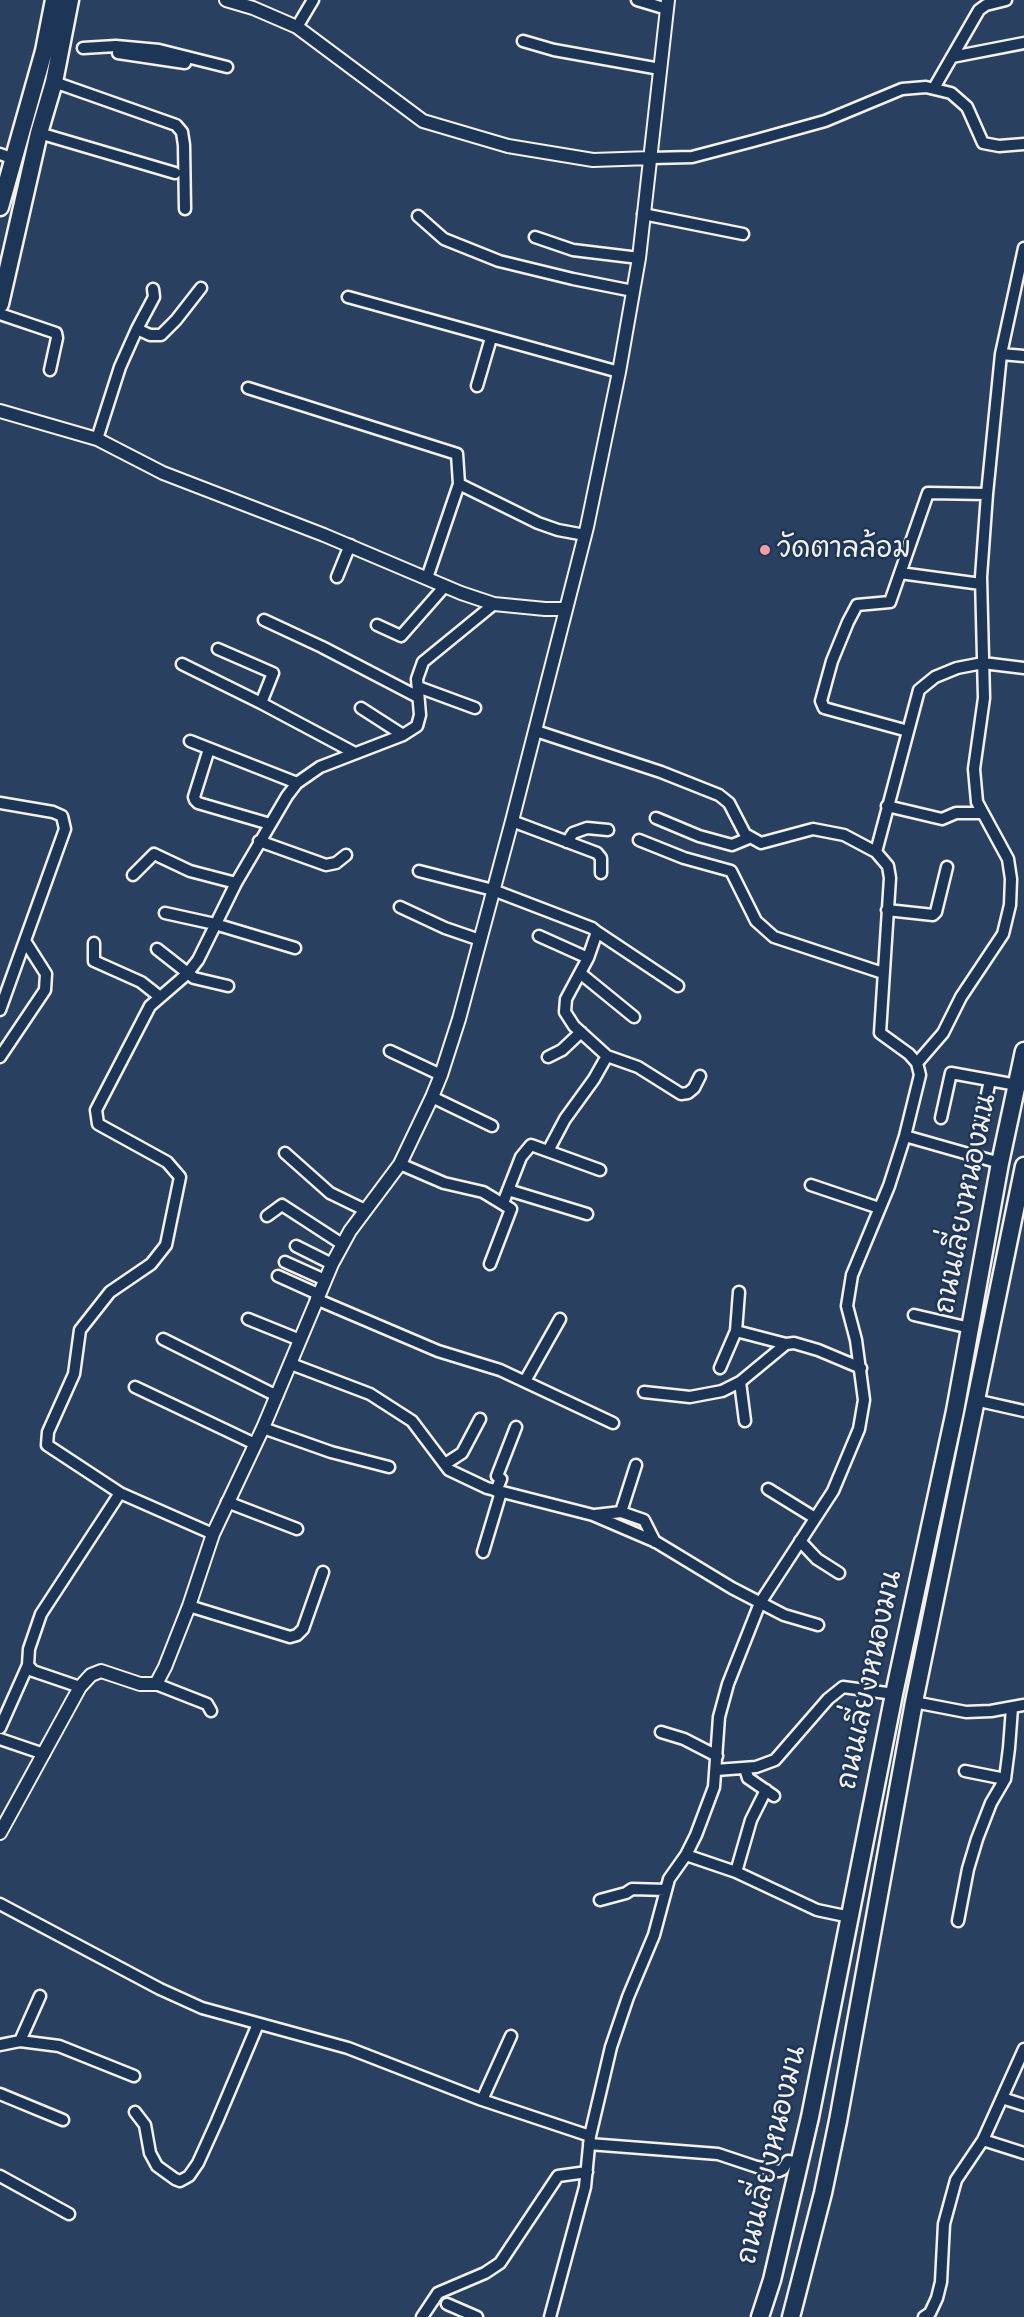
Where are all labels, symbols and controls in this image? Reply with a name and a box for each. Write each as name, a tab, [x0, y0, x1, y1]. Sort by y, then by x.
place label: วัดตาลล้อม	[777, 533, 911, 567]
marker: วัดตาลล้อม	[758, 543, 772, 557]
street label: ถนนเลี่ยงหนองมน	[928, 1091, 1004, 1317]
street label: ถนนเลี่ยงหนองมน	[830, 1567, 910, 1793]
street label: ถนนเลี่ยงหนองมน	[730, 2042, 814, 2268]

